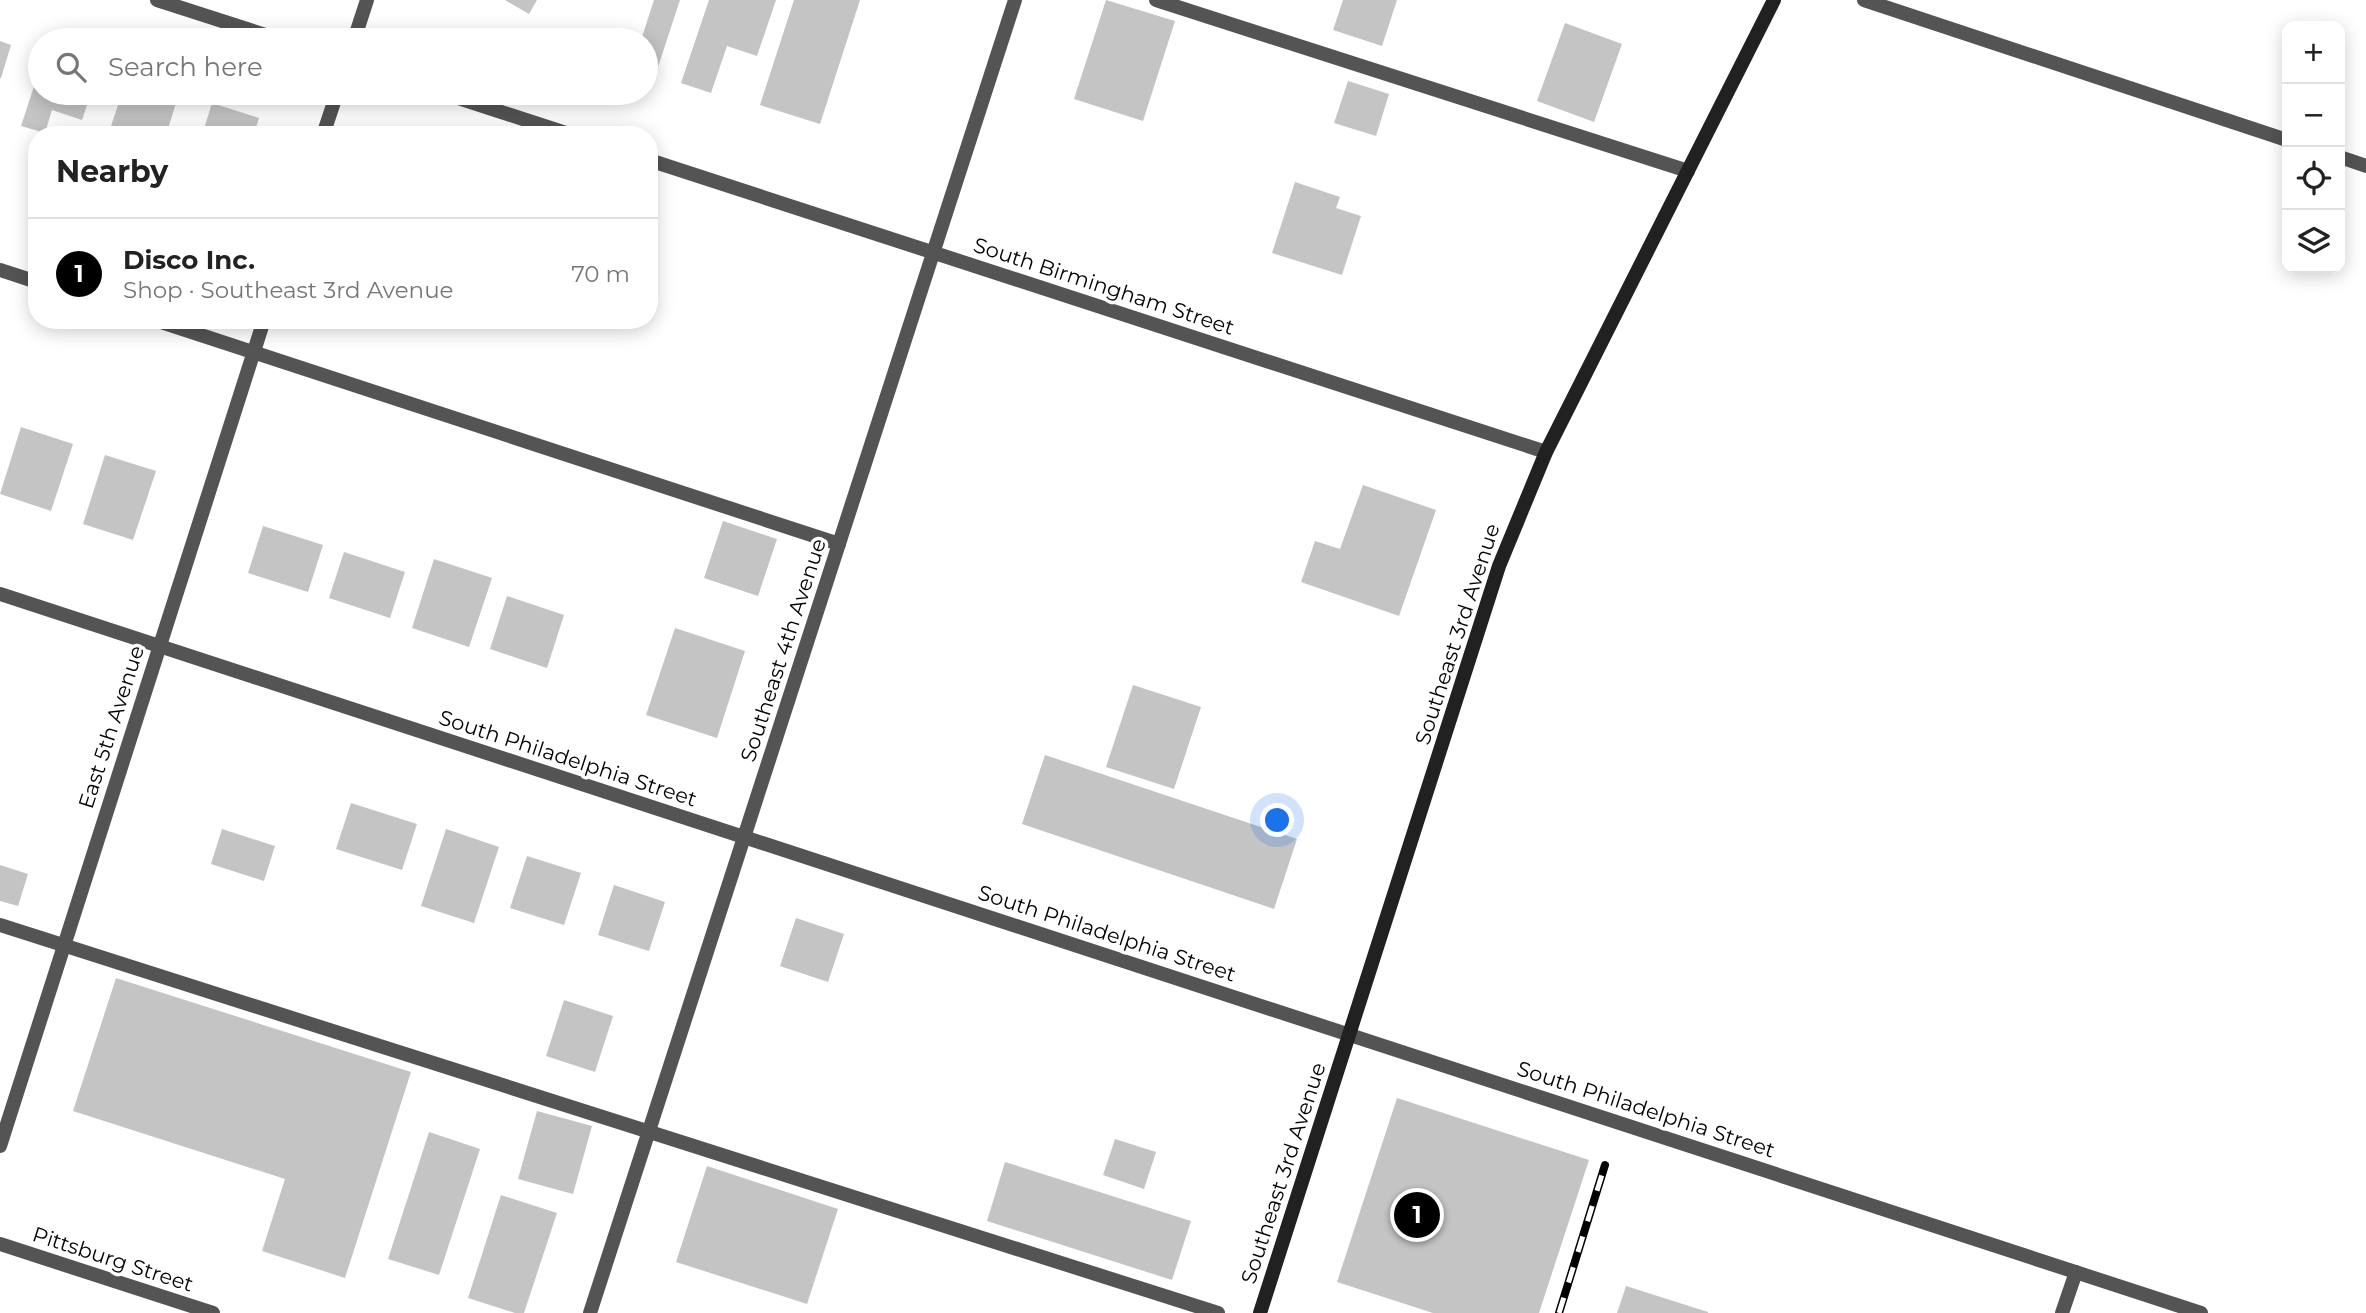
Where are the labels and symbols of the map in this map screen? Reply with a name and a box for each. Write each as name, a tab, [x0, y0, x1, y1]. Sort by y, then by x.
street label: South Birmingham Street	[971, 232, 1237, 340]
street label: Southeast 3rd Avenue	[1409, 520, 1505, 748]
street label: Southeast 4th Avenue	[735, 535, 831, 765]
street label: East 5th Avenue	[73, 642, 149, 812]
street label: South Philadelphia Street	[436, 704, 700, 812]
your location	[1260, 803, 1294, 837]
street label: South Philadelphia Street	[975, 879, 1239, 987]
street label: South Philadelphia Street	[1514, 1055, 1778, 1163]
street label: Southeast 3rd Avenue	[1235, 1059, 1331, 1287]
pin: 1	[1394, 1189, 1440, 1241]
street label: Pittsburg Street	[30, 1221, 196, 1297]

